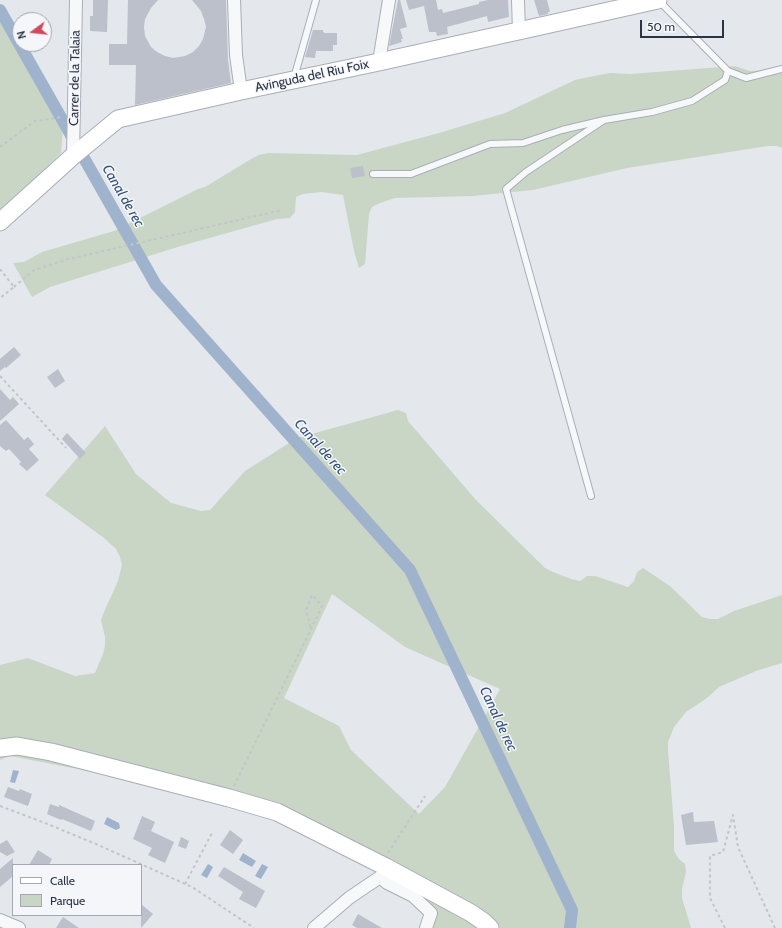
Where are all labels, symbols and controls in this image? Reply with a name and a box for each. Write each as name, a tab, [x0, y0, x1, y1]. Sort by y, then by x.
north arrow	[12, 12, 52, 52]
scale bar	[642, 12, 726, 38]
text: 50 m	[647, 19, 675, 34]
text: N	[14, 29, 29, 40]
street label: Carrer de la Talaia	[66, 30, 84, 126]
street label: Avinguda del Riu Foix	[254, 56, 370, 96]
water label: Canal de rec	[98, 162, 148, 230]
water label: Canal de rec	[291, 416, 349, 478]
water label: Canal de rec	[476, 684, 520, 754]
legend	[12, 864, 142, 916]
text: Calle	[50, 873, 75, 888]
text: Parque	[50, 893, 85, 908]

